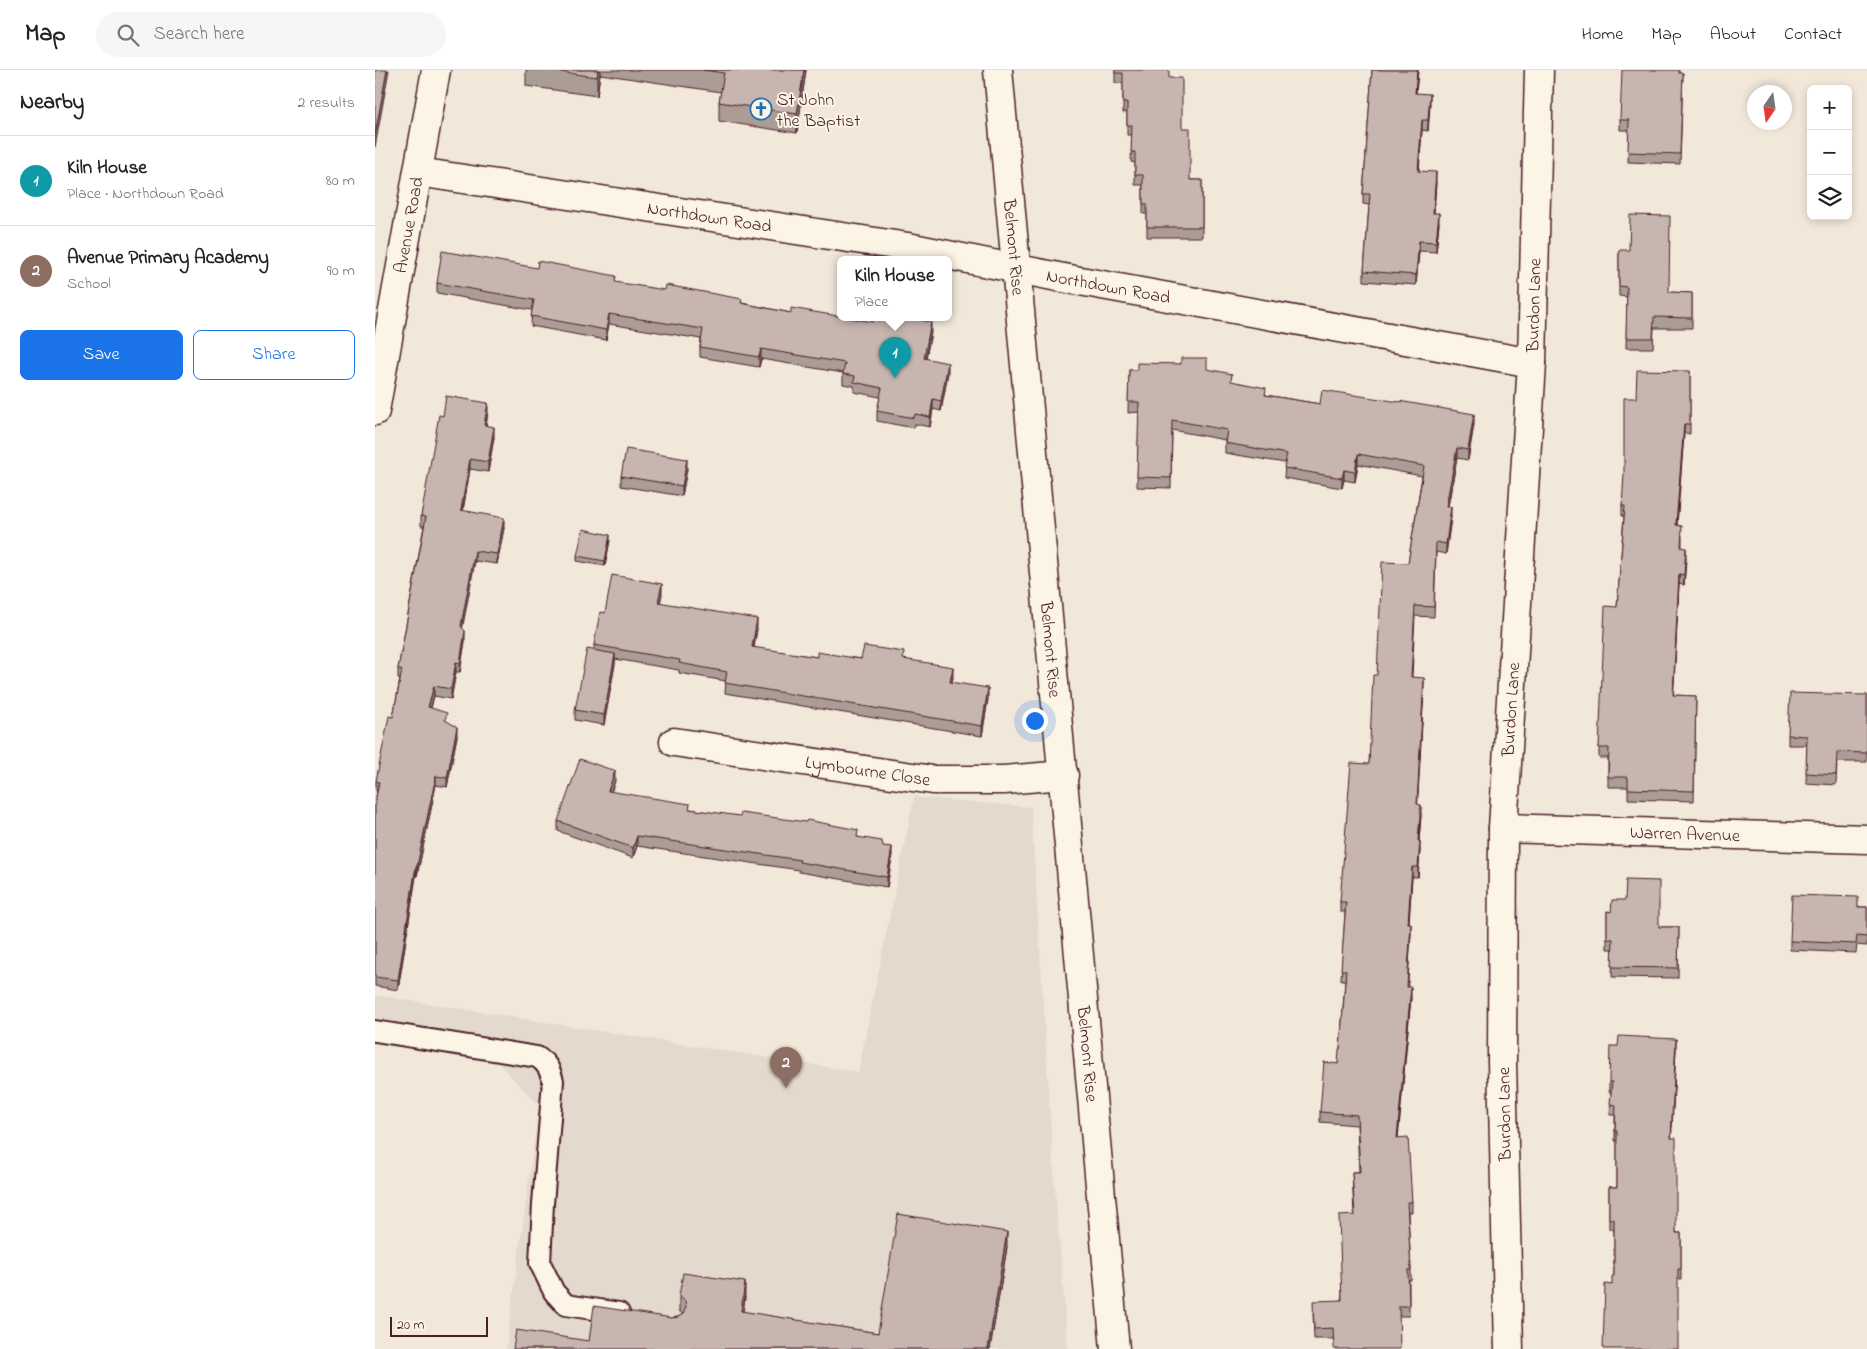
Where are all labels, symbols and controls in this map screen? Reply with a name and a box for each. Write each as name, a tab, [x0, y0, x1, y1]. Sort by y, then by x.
search box	[96, 12, 446, 57]
text: Map	[25, 17, 66, 52]
icon: search	[114, 21, 142, 49]
text: Search here	[154, 21, 245, 48]
text: Home	[1582, 22, 1623, 48]
text: Map	[1651, 22, 1682, 48]
text: About	[1710, 22, 1756, 48]
text: Contact	[1784, 22, 1842, 48]
north arrow	[1747, 85, 1792, 130]
map controls	[1807, 85, 1852, 220]
button: +	[1807, 85, 1852, 130]
text: Nearby	[20, 88, 84, 118]
place label: St John the Baptist	[777, 88, 860, 135]
text: 2 results	[297, 91, 355, 115]
church icon: St John the Baptist	[749, 97, 773, 121]
button: −	[1807, 130, 1852, 175]
text: Kiln House	[67, 155, 147, 182]
text: 1	[33, 169, 39, 193]
text: 80 m	[326, 169, 355, 193]
street label: Avenue Road	[389, 175, 432, 276]
button: layers	[1807, 175, 1852, 220]
text: Place · Northdown Road	[67, 182, 224, 206]
street label: Northdown Road	[645, 196, 773, 241]
street label: Belmont Rise	[995, 197, 1030, 298]
text: Avenue Primary Academy	[67, 245, 269, 272]
popup	[837, 256, 952, 321]
street label: Burdon Lane	[1521, 257, 1550, 353]
text: 2	[32, 259, 40, 283]
text: 90 m	[327, 259, 355, 283]
text: Kiln House	[855, 263, 934, 290]
street label: Northdown Road	[1044, 264, 1172, 312]
text: School	[67, 272, 111, 296]
text: Place	[855, 290, 888, 314]
button: Save	[20, 330, 183, 380]
button: Share	[193, 330, 355, 380]
pin: 1	[879, 337, 911, 378]
street label: Belmont Rise	[1032, 600, 1066, 700]
street label: Burdon Lane	[1496, 661, 1528, 758]
your location	[1022, 708, 1048, 734]
street label: Lymbourne Close	[803, 750, 933, 795]
street label: Warren Avenue	[1629, 821, 1741, 850]
street label: Belmont Rise	[1069, 1004, 1103, 1104]
pin: 2	[770, 1047, 802, 1088]
street label: Burdon Lane	[1492, 1066, 1520, 1162]
scale bar	[390, 1314, 487, 1337]
text: 20 m	[397, 1315, 424, 1336]

